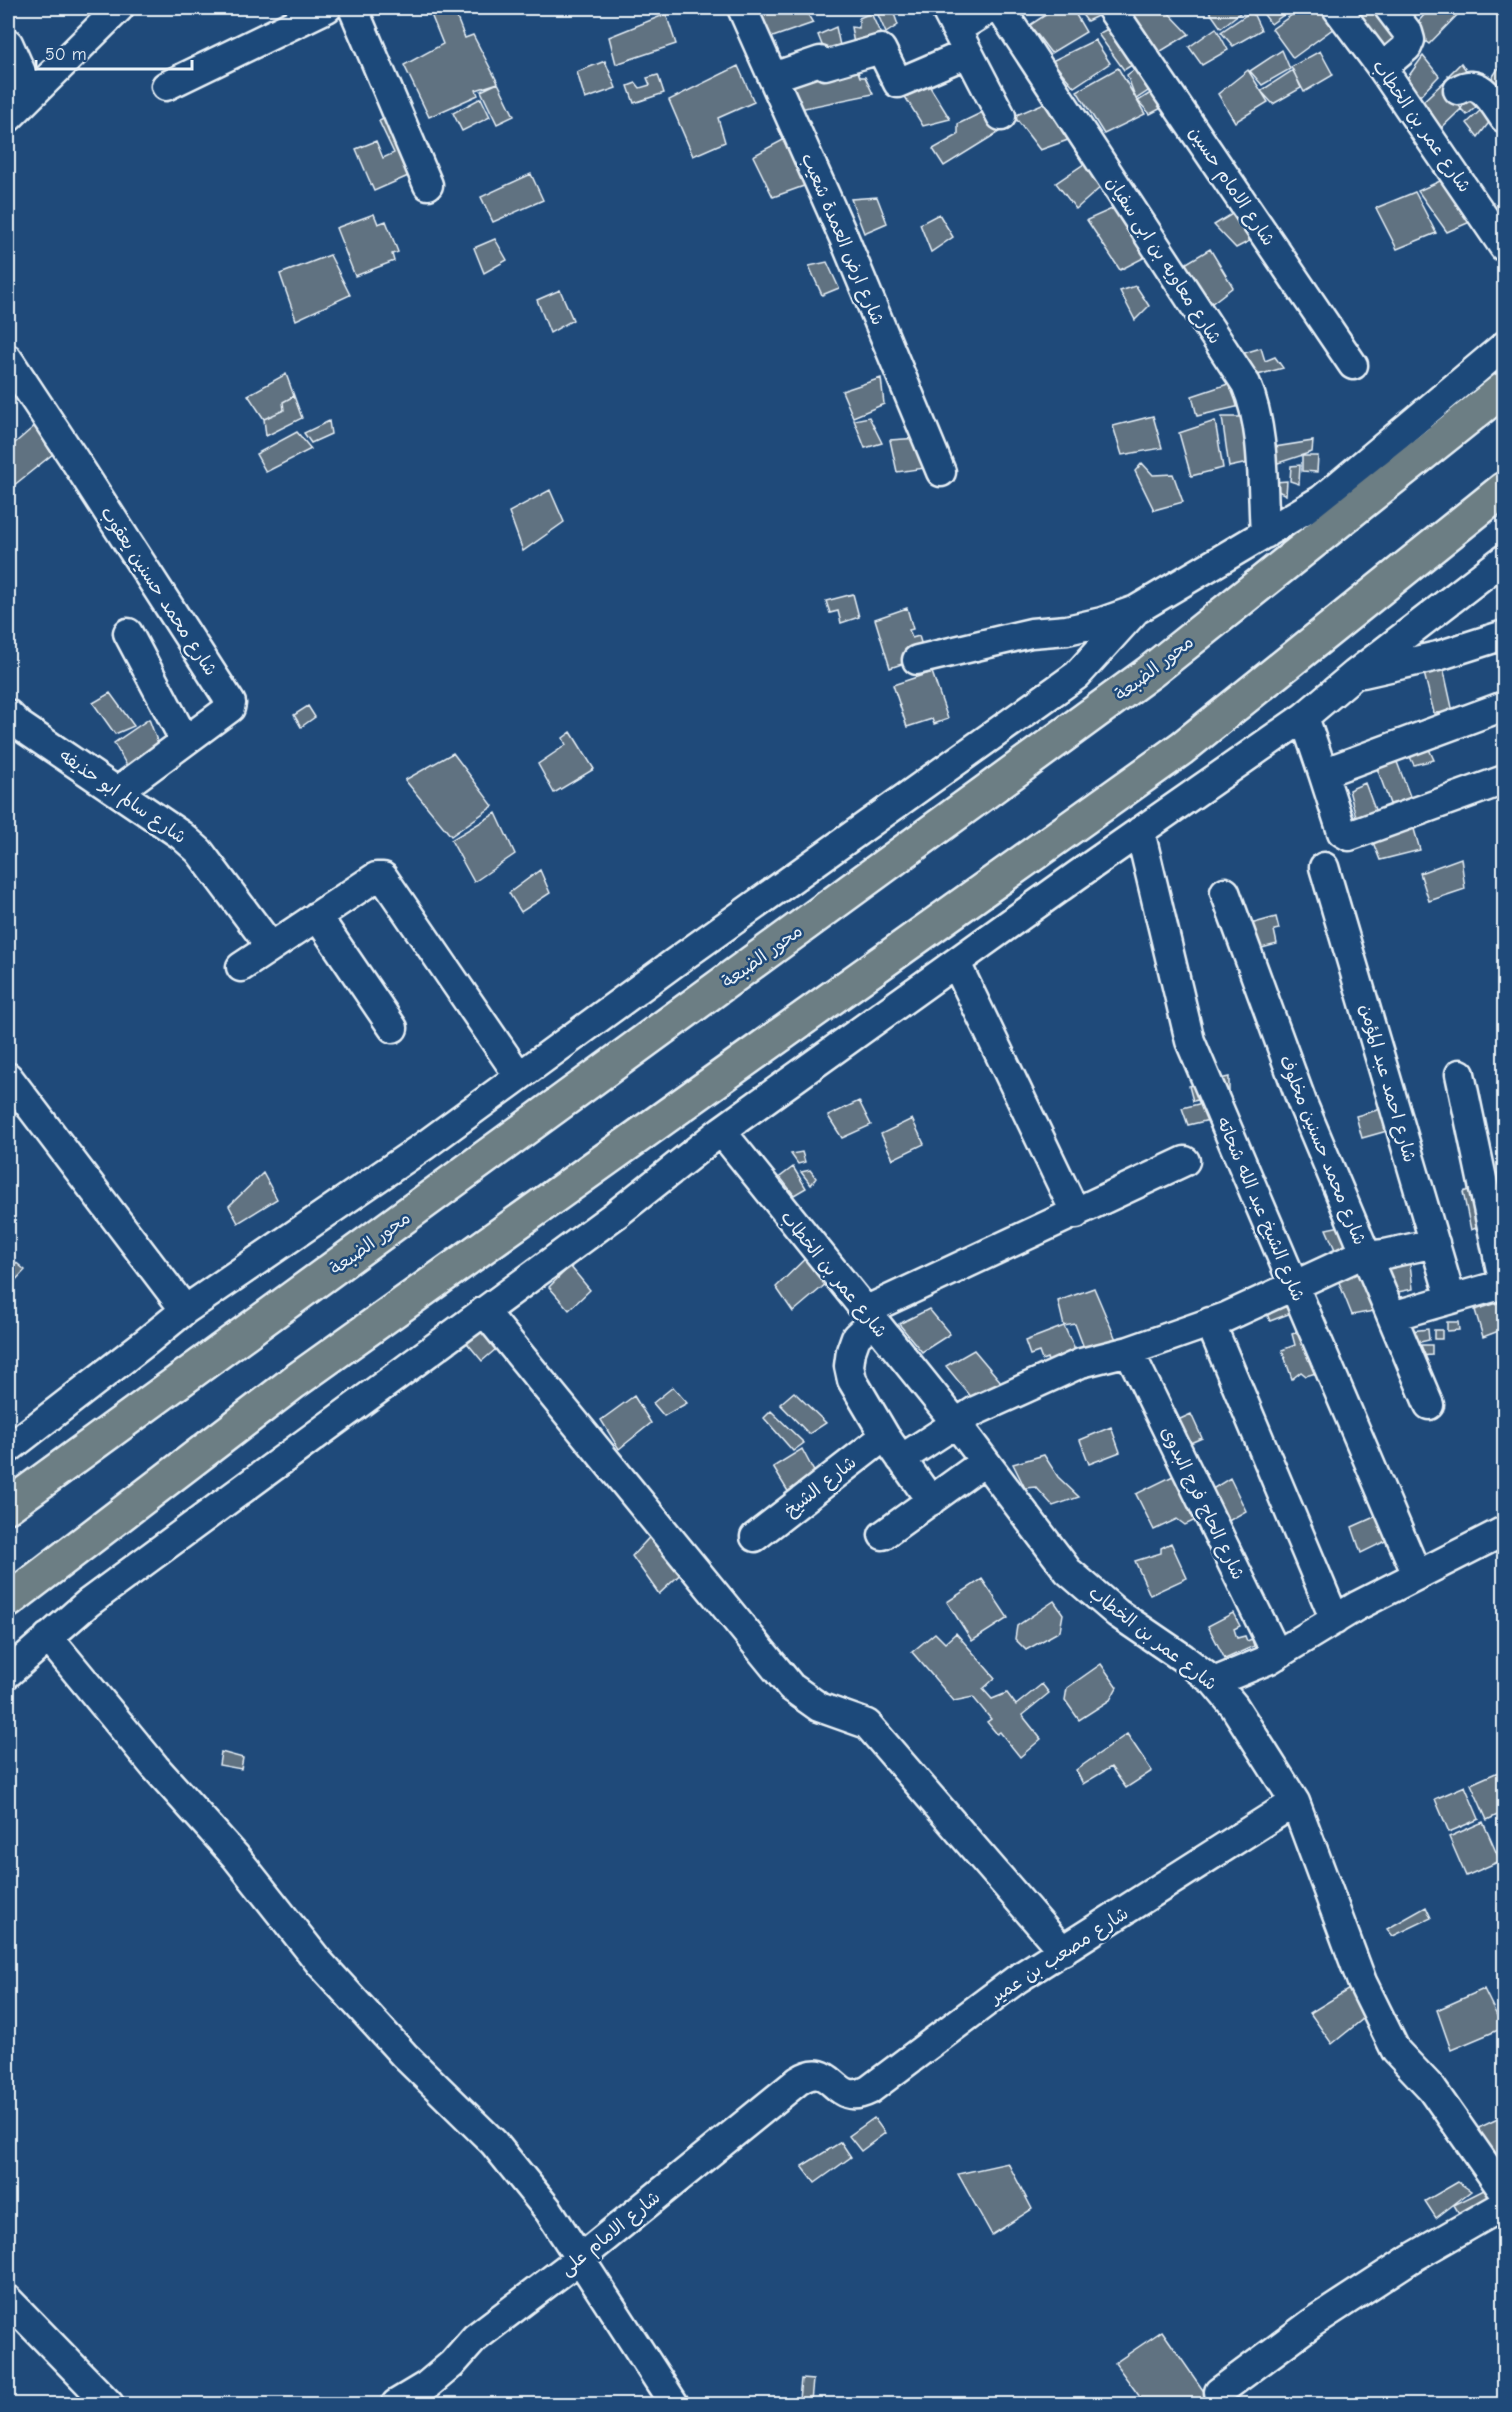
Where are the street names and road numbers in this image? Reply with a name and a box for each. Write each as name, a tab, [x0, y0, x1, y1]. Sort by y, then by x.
street label: شارع عمر بن الخطاب	[1367, 56, 1475, 197]
street label: شارع الامام حسين	[1182, 123, 1279, 251]
street label: شارع ارض العمدة شعيب	[796, 150, 888, 329]
street label: شارع معاويه بن ابى سفيان	[1101, 173, 1226, 348]
street label: شارع محمد حسنين يعقوب	[95, 503, 221, 680]
street label: محور الضبعة	[1111, 631, 1198, 706]
street label: شارع سالم ابو حذيفه	[54, 745, 190, 850]
street label: محور الضبعة	[718, 920, 806, 992]
street label: شارع احمد عبد المؤمن	[1354, 1001, 1420, 1165]
street label: شارع محمد حسنين مخلوف	[1274, 1052, 1370, 1248]
street label: شارع الشيخ عبد الله شحاته	[1211, 1114, 1309, 1305]
street label: محور الضبعة	[326, 1207, 414, 1279]
street label: شارع عمر بن الخطاب	[775, 1207, 891, 1342]
street label: شارع الحاج فرج البدوى	[1155, 1423, 1249, 1584]
street label: شارع الشيخ	[780, 1452, 861, 1522]
street label: شارع عمر بن الخطاب	[1084, 1582, 1221, 1696]
street label: شارع مصعب بن عمير	[984, 1903, 1133, 2010]
street label: شارع الامام على	[556, 2187, 666, 2282]

